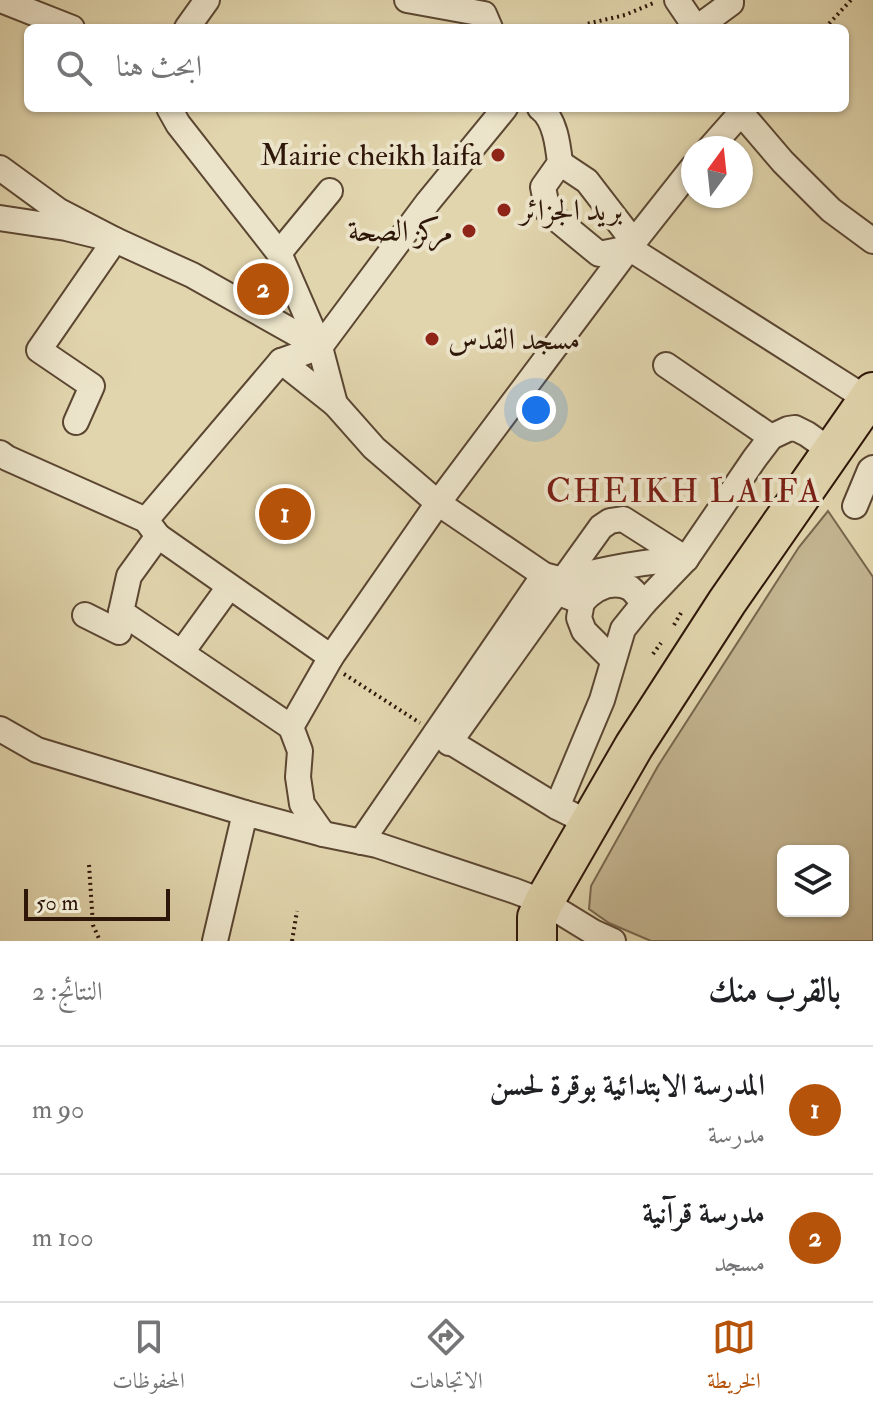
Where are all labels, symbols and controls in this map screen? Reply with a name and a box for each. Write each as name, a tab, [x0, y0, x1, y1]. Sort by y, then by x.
search box	[24, 24, 849, 112]
icon: search	[52, 46, 96, 90]
text: ابحث هنا	[116, 48, 202, 85]
north arrow	[681, 136, 753, 208]
place label: Mairie cheikh laifa	[260, 137, 483, 174]
marker: Mairie cheikh laifa	[489, 146, 507, 164]
place label: بريد الجزائر	[517, 192, 623, 229]
marker: بريد الجزائر	[495, 201, 513, 219]
place label: مركز الصحة	[348, 213, 453, 252]
marker: مركز الصحة	[460, 222, 478, 240]
pin: 2	[237, 259, 289, 319]
place label: مسجد القدس	[448, 321, 580, 358]
marker: مسجد القدس	[423, 330, 441, 348]
your location	[516, 390, 556, 430]
district label: CHEIKH LAIFA	[546, 470, 822, 513]
pin: 1	[259, 484, 311, 544]
map controls	[777, 845, 849, 917]
button: layers	[777, 845, 849, 917]
scale bar	[24, 885, 170, 921]
text: 50 m	[36, 889, 78, 917]
text: بالقرب منك	[708, 969, 841, 1012]
text: النتائج: 2	[32, 976, 103, 1008]
text: المدرسة الابتدائية بوقرة لحسن	[489, 1067, 765, 1104]
text: 90 m	[32, 1094, 84, 1126]
text: 1	[810, 1094, 820, 1126]
text: مدرسة	[708, 1119, 765, 1151]
text: مدرسة قرآنية	[642, 1195, 765, 1232]
text: 100 m	[32, 1222, 93, 1254]
text: 2	[808, 1222, 822, 1254]
text: مسجد	[714, 1247, 765, 1279]
tab: المحفوظات	[112, 1315, 185, 1402]
tab: الاتجاهات	[409, 1315, 483, 1402]
tab: الخريطة	[707, 1315, 761, 1402]

